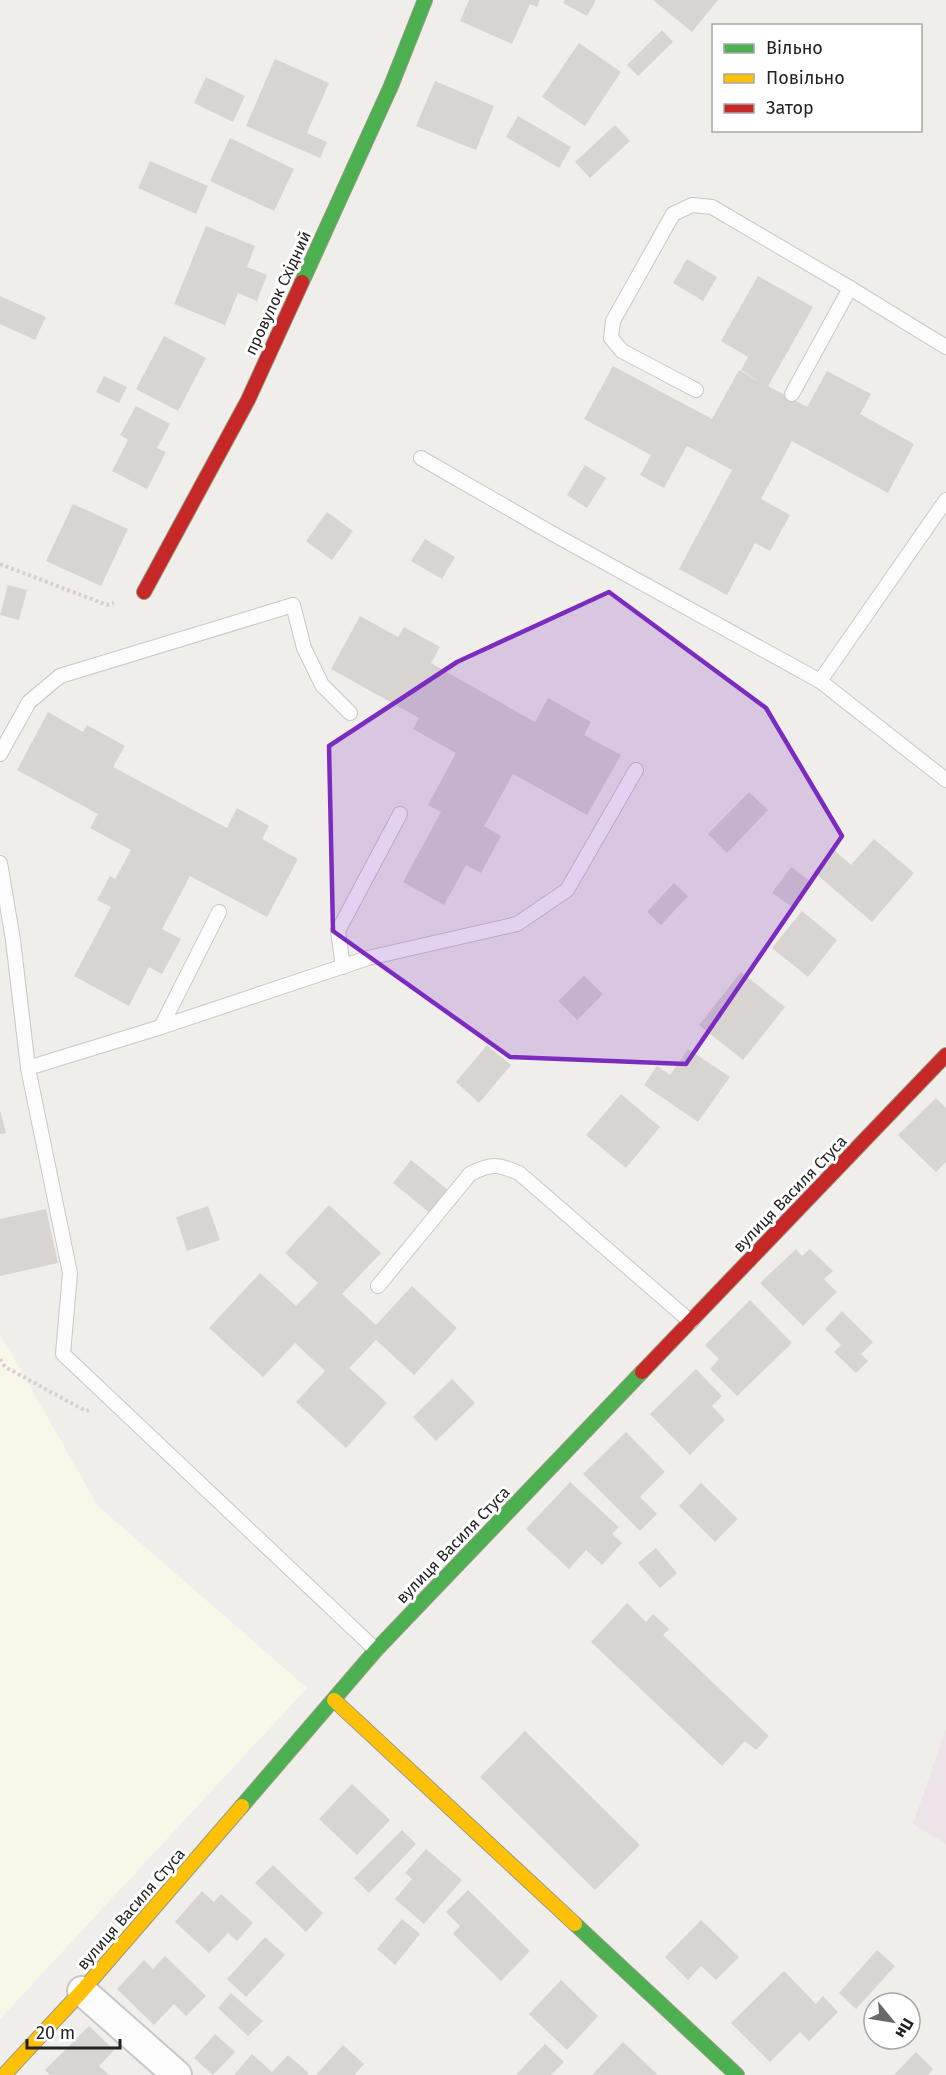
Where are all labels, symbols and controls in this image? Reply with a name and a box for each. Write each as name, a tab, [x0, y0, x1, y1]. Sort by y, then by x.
legend	[712, 24, 922, 132]
text: Вільно	[766, 37, 823, 59]
text: Повільно	[766, 67, 845, 89]
text: Затор	[766, 97, 814, 119]
street label: провулок Східний	[241, 228, 315, 358]
street label: вулиця Василя Стуса	[729, 1132, 851, 1256]
street label: вулиця Василя Стуса	[392, 1483, 514, 1607]
street label: вулиця Василя Стуса	[73, 1844, 189, 1974]
north arrow	[862, 1991, 922, 2051]
scale bar	[27, 2012, 120, 2050]
text: Пн	[891, 2015, 918, 2042]
text: 20 m	[36, 2022, 75, 2044]

